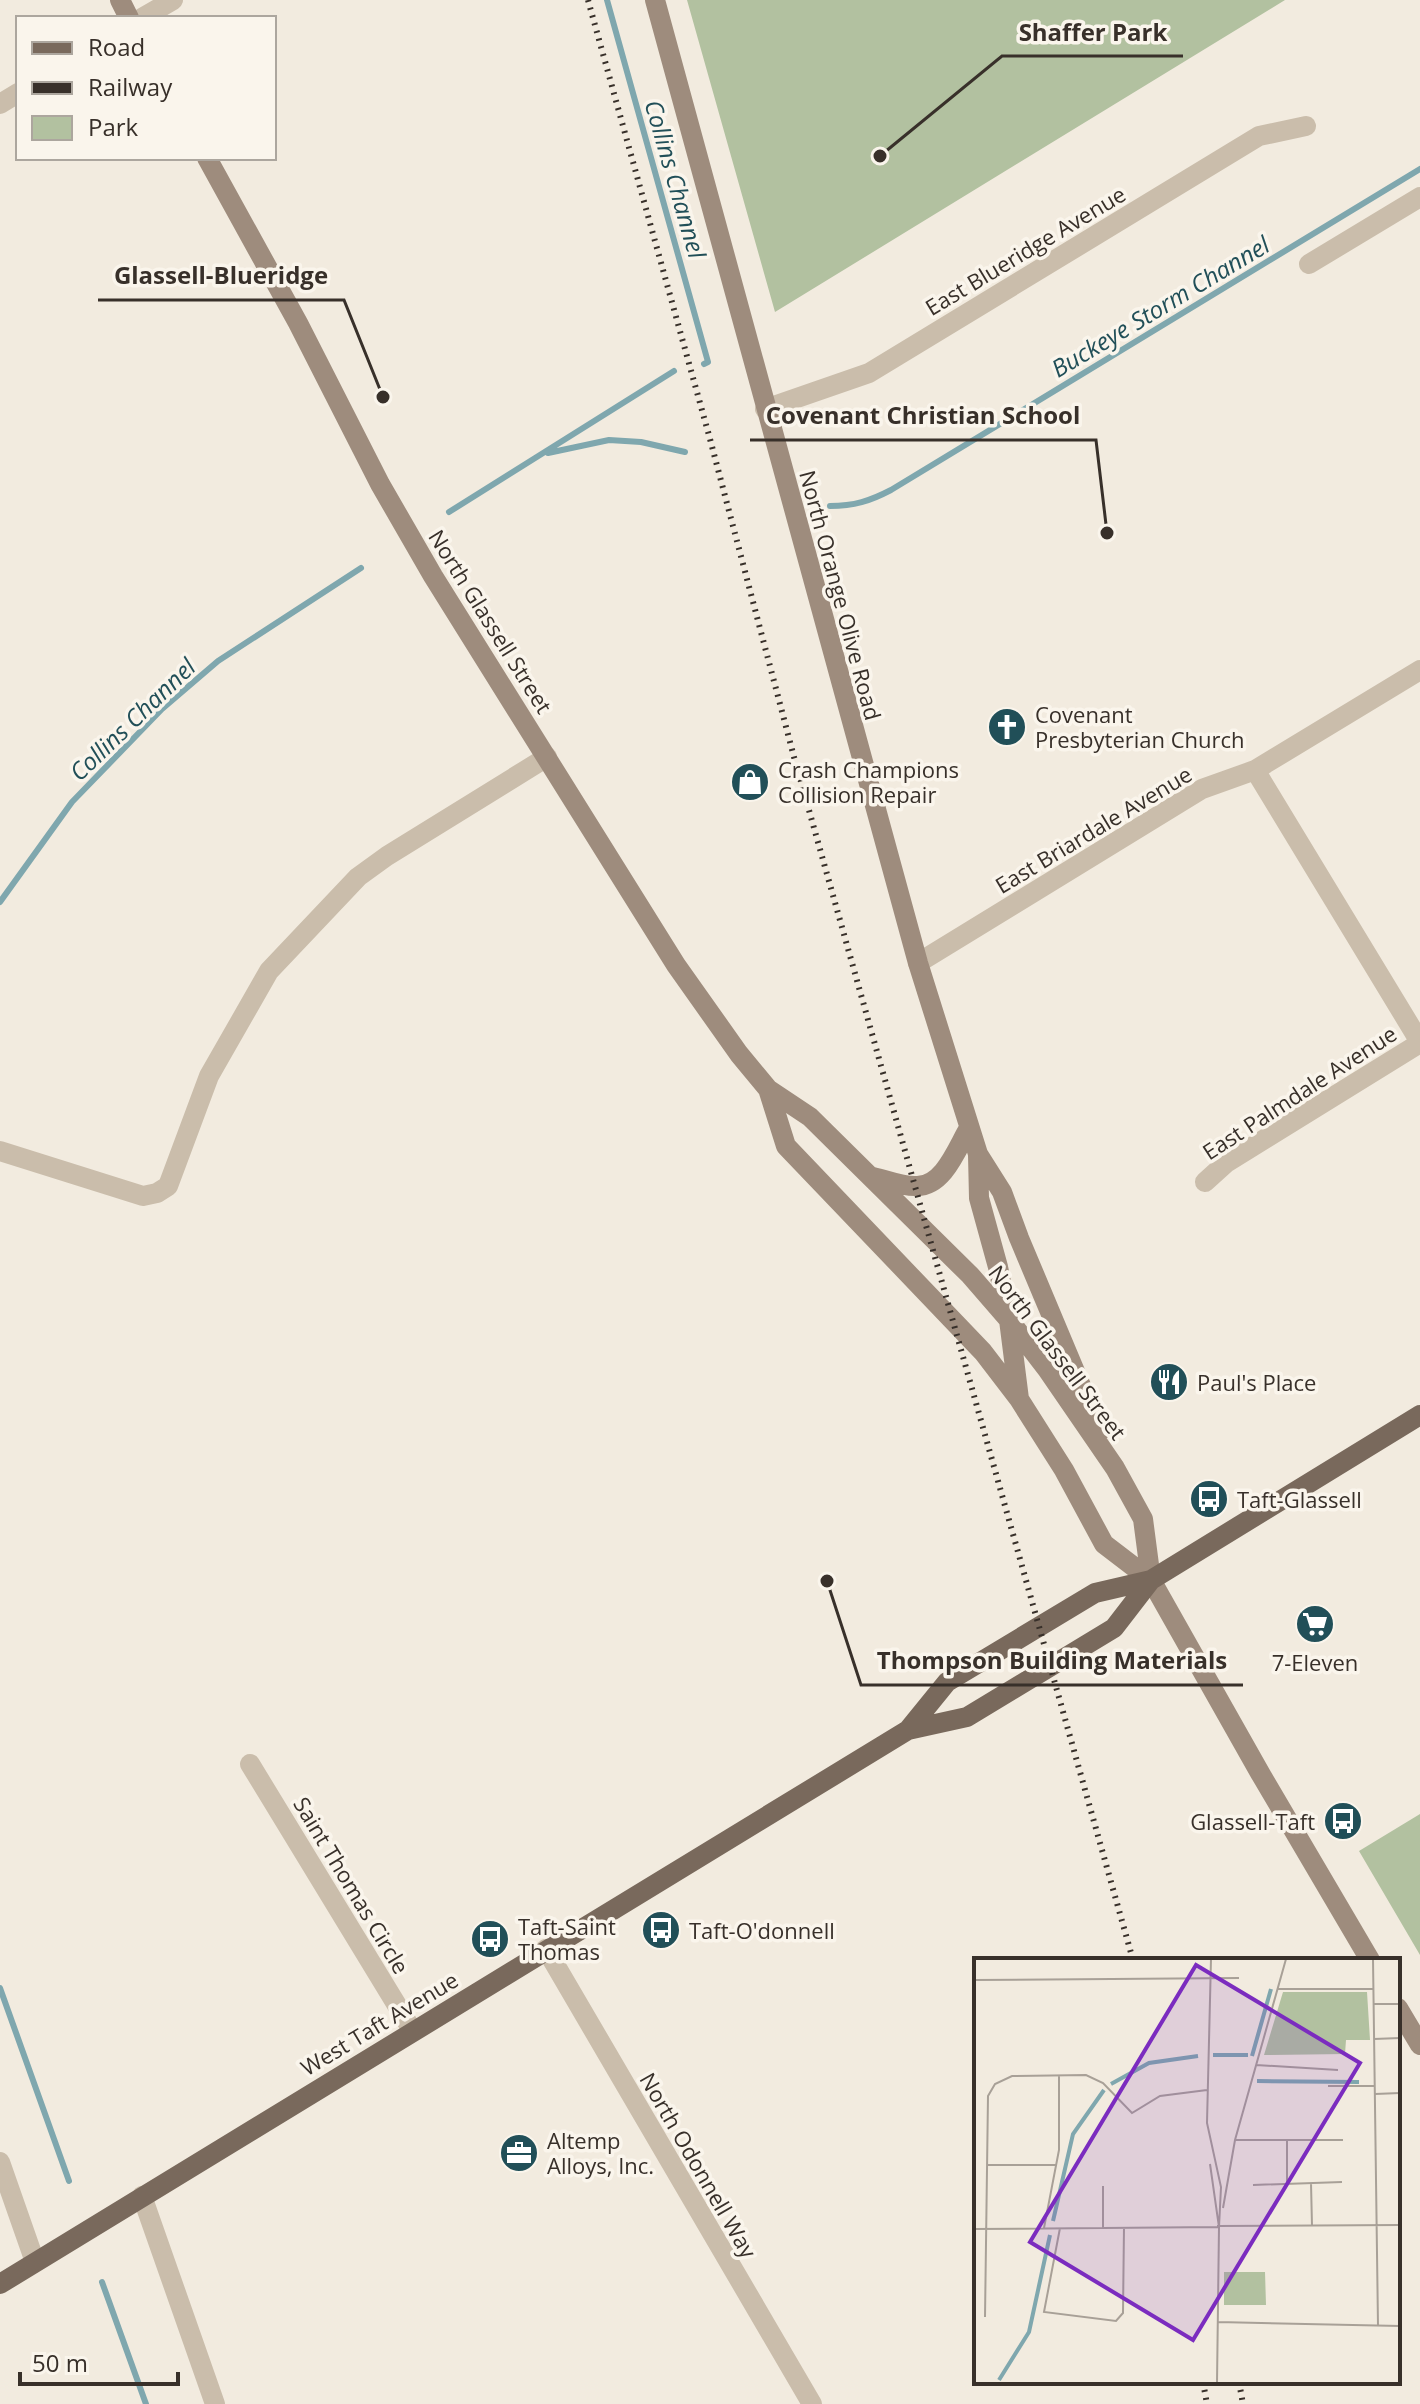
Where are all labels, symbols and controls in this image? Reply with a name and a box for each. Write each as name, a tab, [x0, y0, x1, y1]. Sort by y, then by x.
callout: Shaffer Park	[1002, 8, 1183, 56]
text: Shaffer Park	[1019, 15, 1167, 48]
legend	[16, 16, 276, 160]
text: Road	[88, 30, 145, 63]
text: Railway	[88, 70, 173, 103]
water label: Collins Channel	[638, 96, 715, 263]
text: Park	[88, 110, 139, 143]
street label: East Blueridge Avenue	[919, 178, 1131, 322]
water label: Buckeye Storm Channel	[1045, 227, 1276, 384]
callout: Glassell-Blueridge	[98, 252, 344, 300]
text: Glassell-Blueridge	[114, 258, 328, 291]
callout: Covenant Christian School	[750, 392, 1096, 440]
text: Covenant Christian School	[766, 398, 1080, 431]
street label: North Orange Olive Road	[793, 467, 889, 723]
street label: North Glassell Street	[422, 523, 560, 719]
water label: Collins Channel	[62, 650, 203, 788]
place label: Covenant Presbyterian Church	[1035, 699, 1245, 754]
church icon: Covenant Presbyterian Church	[986, 706, 1028, 748]
place label: Crash Champions Collision Repair	[778, 754, 959, 809]
street label: East Briardale Avenue	[989, 758, 1197, 900]
shop icon: Crash Champions Collision Repair	[729, 761, 771, 803]
street label: East Palmdale Avenue	[1196, 1018, 1402, 1166]
street label: North Glassell Street	[982, 1259, 1134, 1445]
restaurant icon: Paul's Place	[1148, 1361, 1190, 1403]
place label: Paul's Place	[1197, 1367, 1316, 1397]
bus stop icon: Taft-Glassell	[1188, 1478, 1230, 1520]
place label: Taft-Glassell	[1237, 1484, 1362, 1514]
supermarket icon: 7-Eleven	[1294, 1603, 1336, 1645]
callout: Thompson Building Materials	[861, 1637, 1243, 1685]
text: Thompson Building Materials	[877, 1643, 1227, 1676]
place label: 7-Eleven	[1272, 1647, 1358, 1677]
street label: Saint Thomas Circle	[287, 1791, 417, 1979]
bus stop icon: Glassell-Taft	[1322, 1800, 1364, 1842]
place label: Glassell-Taft	[1190, 1806, 1315, 1836]
bus stop icon: Taft-O'donnell	[640, 1909, 682, 1951]
place label: Taft-Saint Thomas	[518, 1911, 616, 1966]
place label: Taft-O'donnell	[689, 1915, 835, 1945]
bus stop icon: Taft-Saint Thomas	[469, 1918, 511, 1960]
inset map	[974, 1958, 1400, 2384]
street label: West Taft Avenue	[295, 1964, 463, 2082]
street label: North Odonnell Way	[634, 2067, 765, 2264]
place label: Altemp Alloys, Inc.	[547, 2125, 654, 2180]
office icon: Altemp Alloys, Inc.	[498, 2132, 540, 2174]
scale bar	[20, 2336, 178, 2386]
text: 50 m	[32, 2346, 88, 2379]

